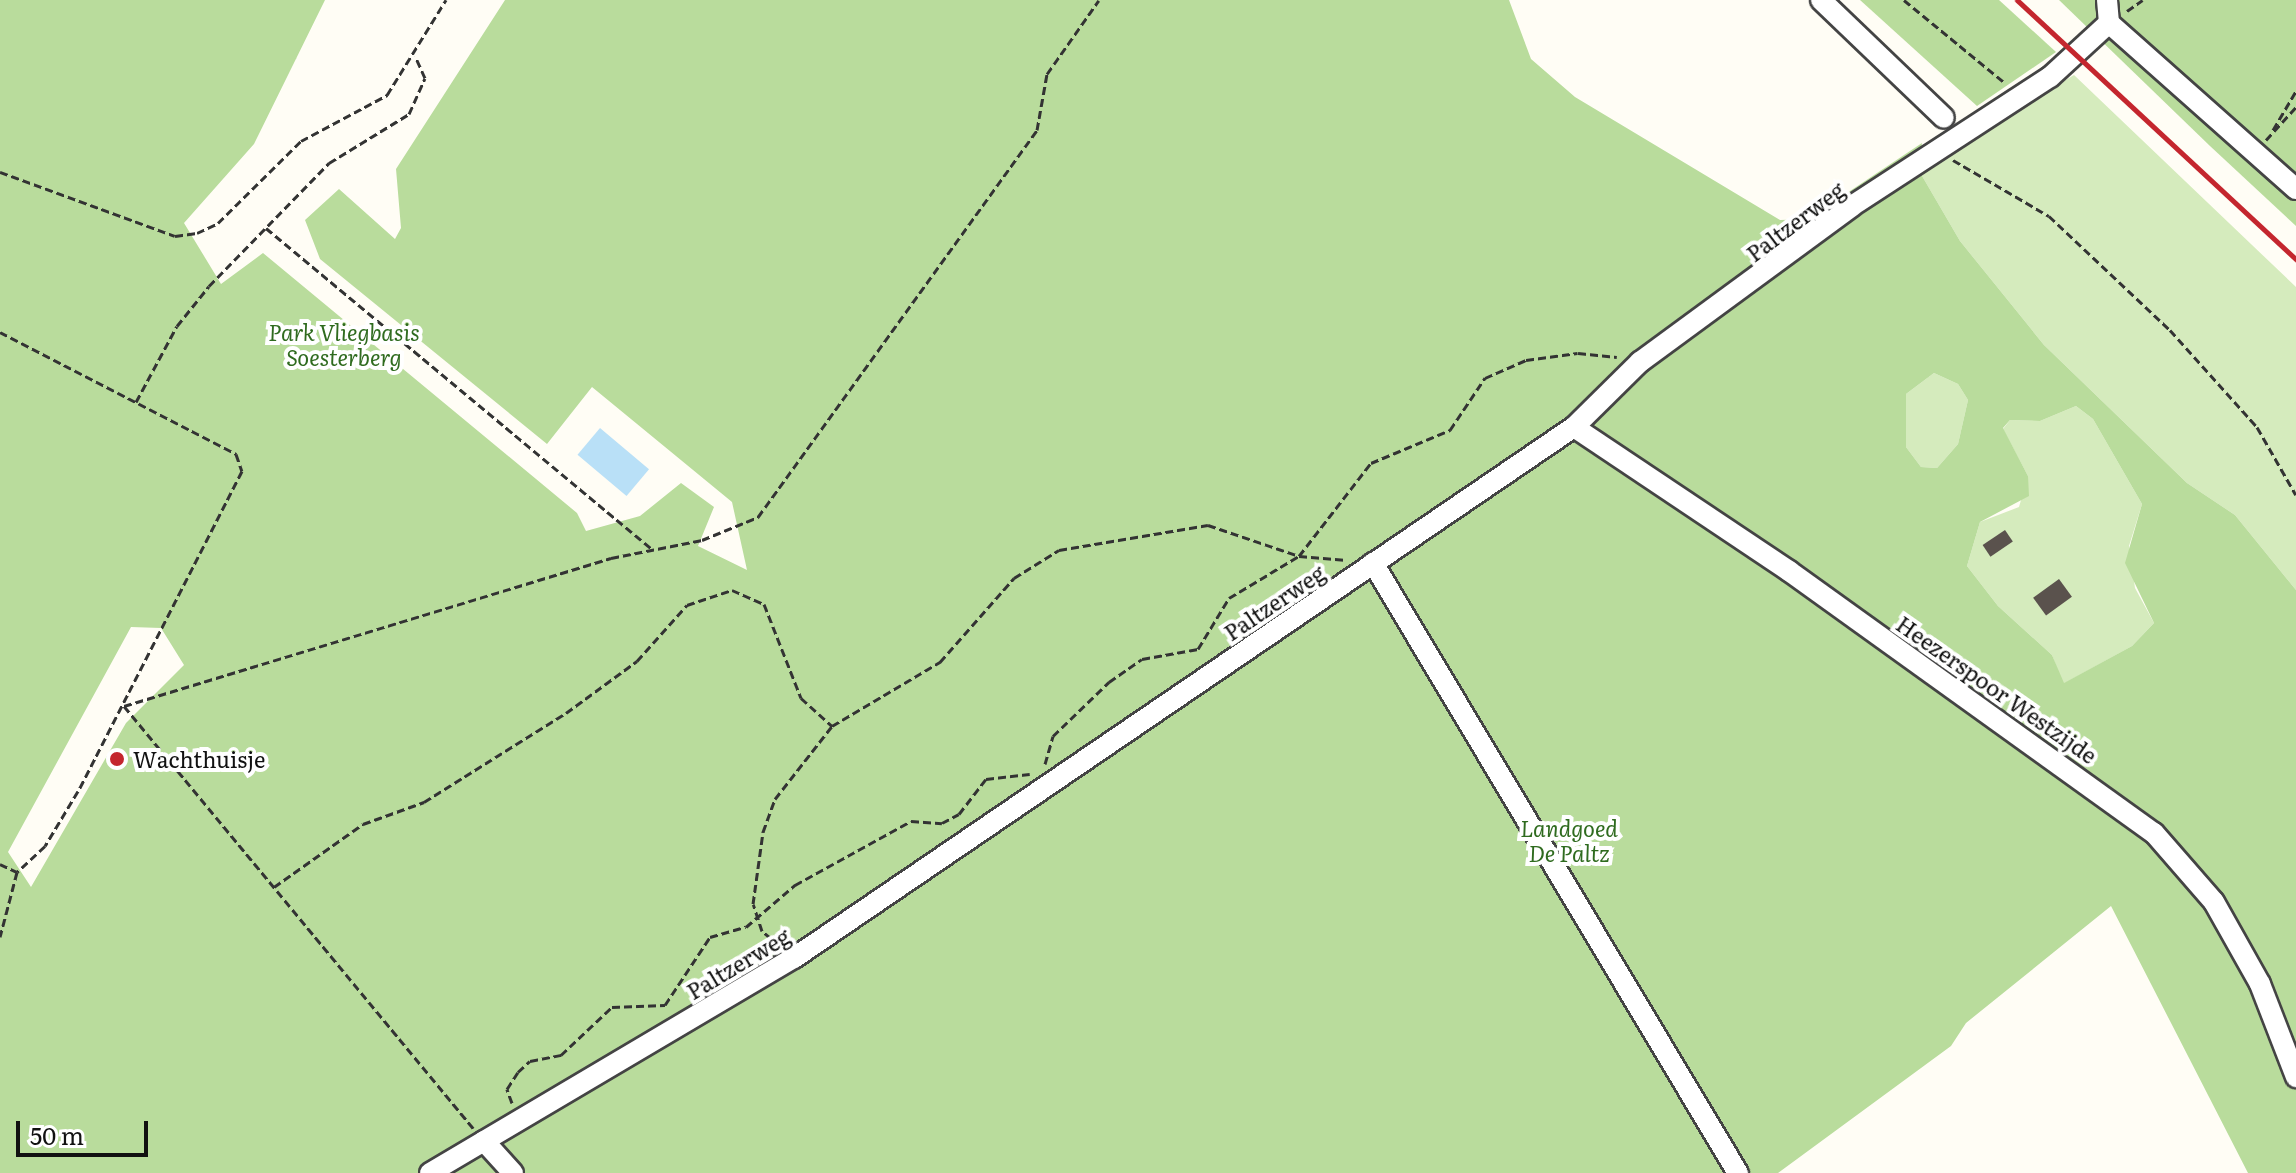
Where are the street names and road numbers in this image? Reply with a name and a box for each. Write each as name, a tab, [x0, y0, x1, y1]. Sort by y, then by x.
street label: Paltzerweg	[1741, 176, 1849, 266]
street label: Paltzerweg	[1219, 559, 1329, 645]
street label: Heezerspoor Westzijde	[1892, 610, 2102, 768]
street label: Paltzerweg	[682, 922, 794, 1004]

